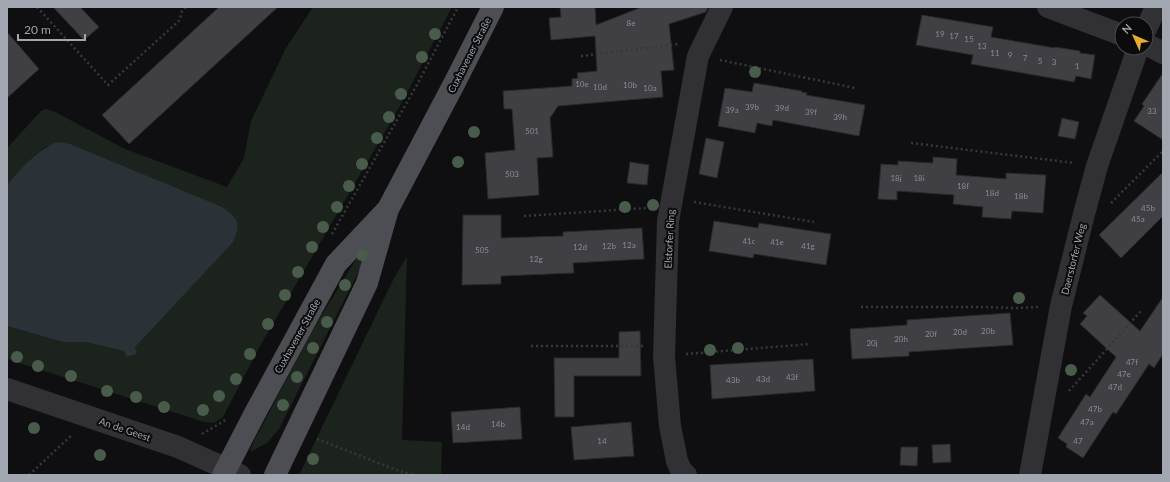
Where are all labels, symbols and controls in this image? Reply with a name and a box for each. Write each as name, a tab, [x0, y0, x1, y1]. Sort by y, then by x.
street label: Cuxhavener Straße	[445, 15, 493, 95]
scale bar	[18, 16, 85, 42]
north arrow	[1114, 16, 1154, 56]
house number: 8e	[627, 18, 635, 28]
text: N	[1119, 21, 1134, 36]
text: 20 m	[24, 22, 51, 37]
house number: 19	[935, 29, 945, 39]
house number: 17	[949, 31, 959, 41]
house number: 15	[964, 34, 974, 44]
house number: 13	[977, 41, 987, 51]
house number: 11	[990, 48, 1000, 58]
house number: 9	[1008, 50, 1013, 60]
house number: 7	[1023, 53, 1028, 63]
house number: 5	[1038, 56, 1043, 66]
house number: 3	[1052, 57, 1057, 67]
house number: 1	[1075, 61, 1080, 71]
house number: 10e	[575, 79, 589, 89]
house number: 10b	[623, 80, 637, 90]
house number: 10d	[593, 82, 607, 92]
house number: 10a	[643, 83, 657, 93]
house number: 39b	[745, 102, 759, 112]
house number: 39d	[775, 103, 789, 113]
house number: 39a	[725, 105, 739, 115]
house number: 33	[1147, 106, 1157, 116]
house number: 39f	[805, 107, 817, 117]
house number: 39h	[833, 112, 847, 122]
house number: 501	[525, 126, 539, 136]
house number: 503	[505, 169, 519, 179]
house number: 18j	[890, 173, 902, 183]
house number: 18i	[913, 173, 925, 183]
house number: 18f	[957, 181, 969, 191]
house number: 18d	[985, 188, 999, 198]
house number: 18b	[1014, 191, 1028, 201]
house number: 45b	[1141, 203, 1155, 213]
street label: Elstorfer Ring	[661, 209, 677, 269]
house number: 45a	[1131, 214, 1145, 224]
street label: Daerstorfer Weg	[1058, 222, 1088, 296]
house number: 41c	[742, 236, 756, 246]
house number: 41e	[770, 237, 784, 247]
house number: 12a	[622, 240, 636, 250]
house number: 12b	[602, 241, 616, 251]
house number: 41g	[801, 241, 815, 251]
house number: 12d	[573, 242, 587, 252]
house number: 505	[475, 245, 489, 255]
house number: 12g	[529, 254, 543, 264]
street label: Cuxhavener Straße	[272, 297, 322, 375]
house number: 20b	[981, 326, 995, 336]
house number: 20d	[953, 327, 967, 337]
house number: 20f	[925, 329, 937, 339]
house number: 20h	[894, 334, 908, 344]
house number: 20j	[866, 338, 878, 348]
house number: 47f	[1126, 357, 1138, 367]
house number: 47e	[1117, 369, 1131, 379]
house number: 43f	[786, 372, 798, 382]
house number: 43d	[756, 374, 770, 384]
house number: 43b	[726, 375, 740, 385]
house number: 47d	[1108, 382, 1122, 392]
house number: 47b	[1088, 404, 1102, 414]
street label: An de Geest	[97, 415, 153, 444]
house number: 47a	[1080, 417, 1094, 427]
house number: 14b	[491, 419, 505, 429]
house number: 14d	[456, 422, 470, 432]
house number: 14	[597, 436, 607, 446]
house number: 47	[1073, 436, 1083, 446]

